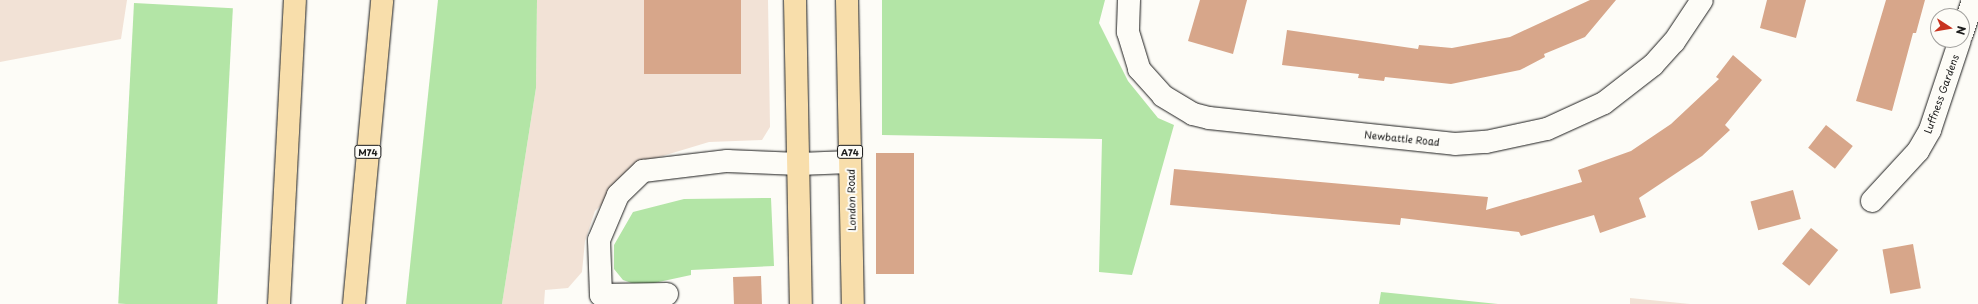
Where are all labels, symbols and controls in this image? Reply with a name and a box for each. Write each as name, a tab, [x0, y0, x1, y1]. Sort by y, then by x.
north arrow	[1930, 8, 1970, 48]
text: N	[1952, 24, 1970, 36]
street label: Luffness Gardens	[1921, 53, 1961, 135]
street label: Newbattle Road	[1363, 128, 1441, 148]
road number: M74	[354, 145, 382, 159]
road number: A74	[837, 145, 863, 159]
street label: London Road	[844, 169, 858, 231]

